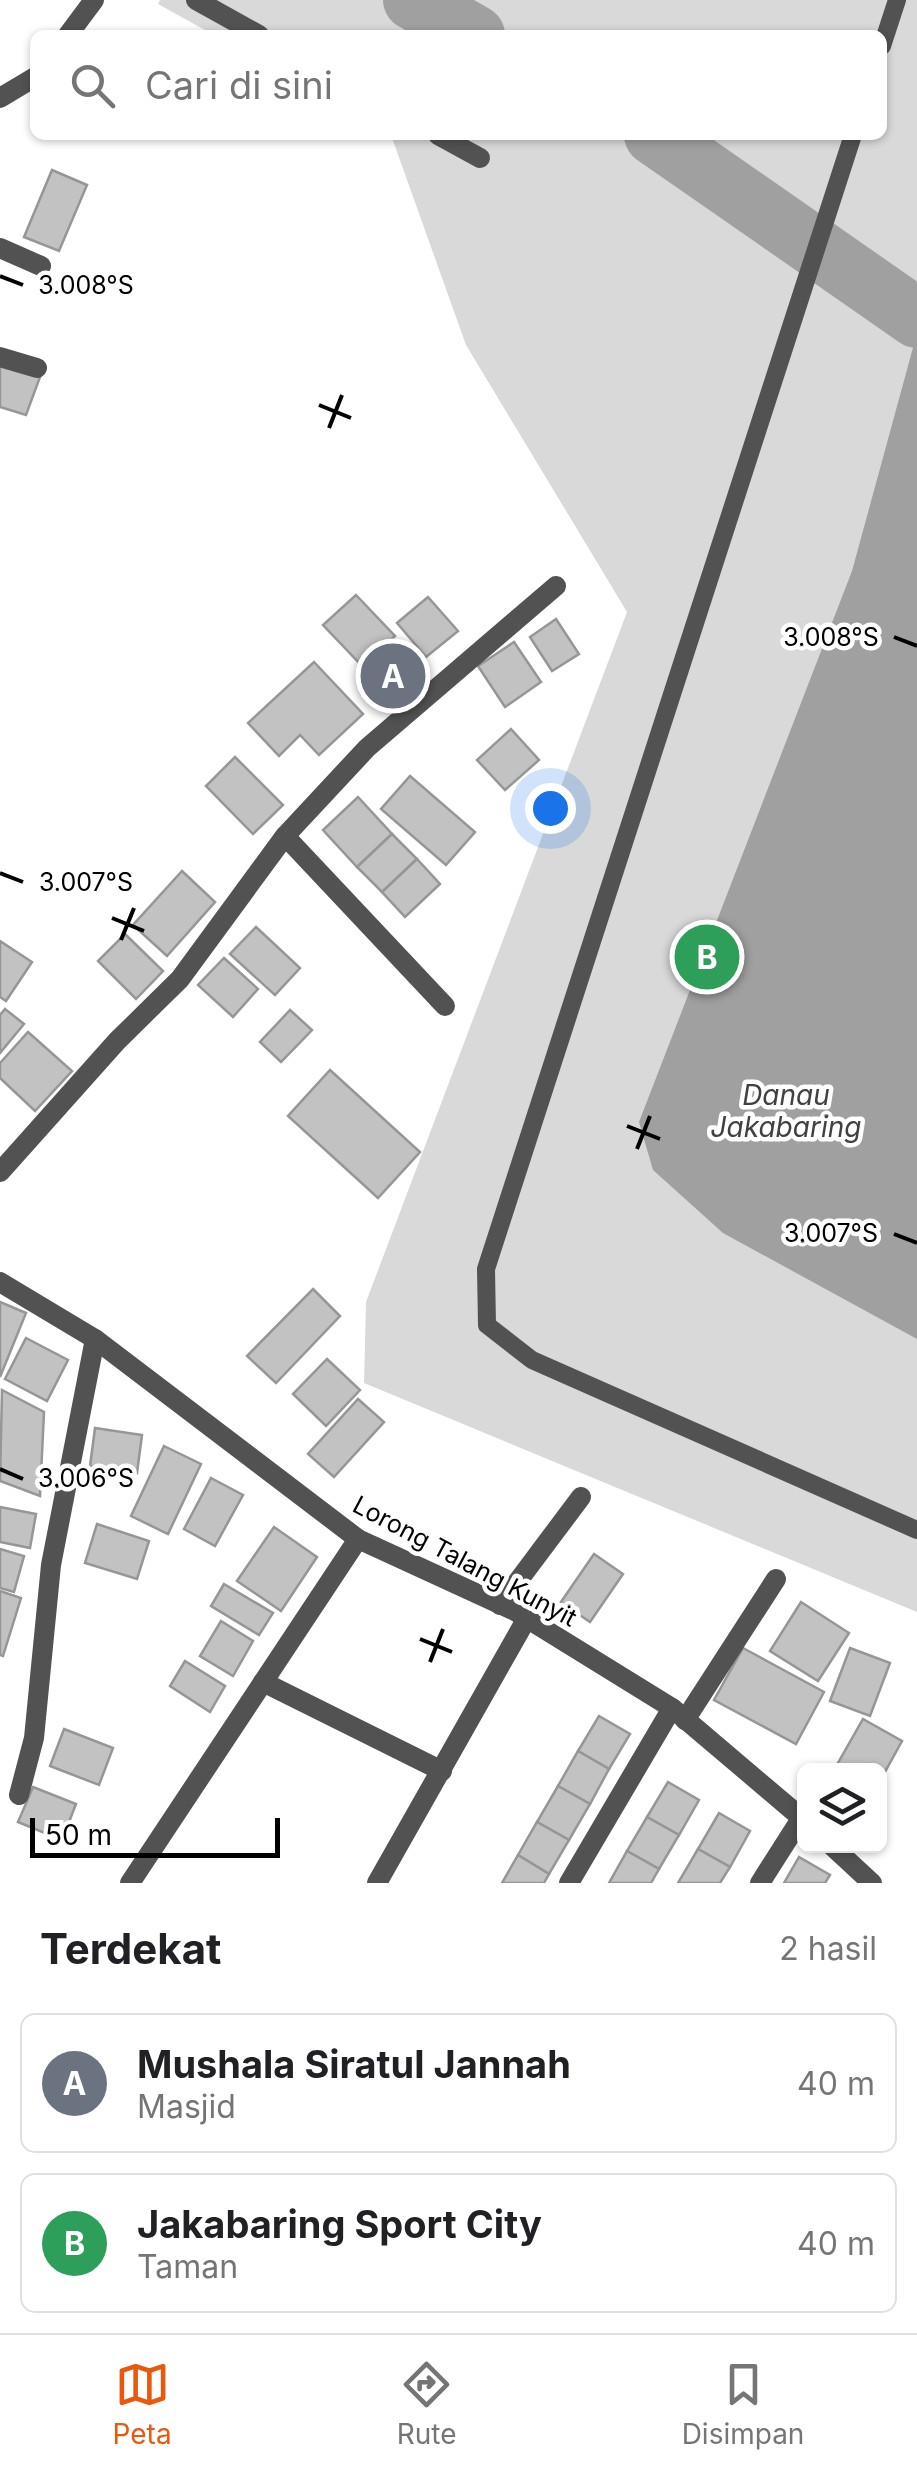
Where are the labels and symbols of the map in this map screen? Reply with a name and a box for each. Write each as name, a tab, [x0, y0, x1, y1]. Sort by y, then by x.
text: 3.008°S	[38, 270, 134, 300]
text: 3.008°S	[783, 622, 879, 652]
pin: A	[360, 638, 426, 714]
your location	[525, 783, 576, 834]
text: 3.007°S	[39, 867, 133, 897]
pin: B	[674, 920, 740, 994]
water label: Danau Jakabaring	[711, 1078, 861, 1144]
text: 3.007°S	[784, 1218, 878, 1248]
text: 3.006°S	[38, 1463, 134, 1493]
street label: Lorong Talang Kunyit	[348, 1489, 582, 1633]
scale bar	[30, 1813, 280, 1858]

